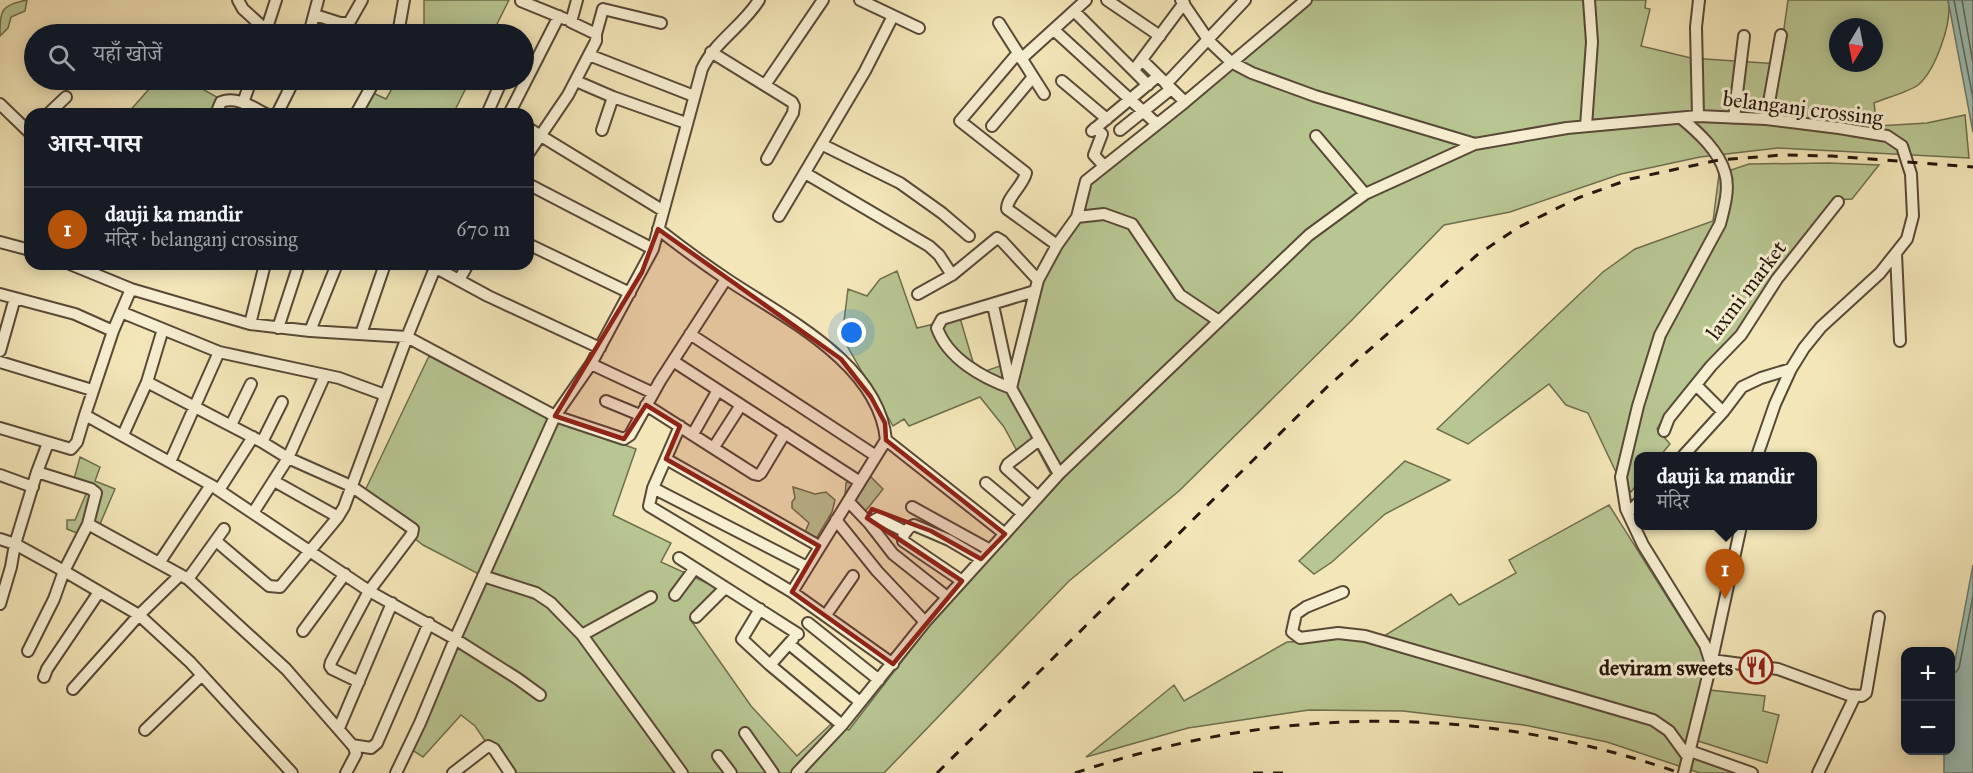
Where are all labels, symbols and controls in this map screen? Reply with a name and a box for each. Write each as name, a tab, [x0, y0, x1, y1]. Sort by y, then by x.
north arrow	[1829, 18, 1883, 72]
search box	[24, 24, 534, 90]
text: यहाँ खोजें	[93, 40, 162, 67]
icon: search	[45, 41, 78, 74]
street label: belanganj crossing	[1721, 85, 1886, 131]
text: आस-पास	[48, 127, 141, 159]
text: dauji ka mandir	[105, 200, 242, 227]
text: 1	[64, 217, 71, 241]
text: 670 m	[456, 217, 510, 241]
text: मंदिर · belanganj crossing	[105, 227, 298, 251]
street label: laxmi market	[1700, 235, 1792, 345]
your location	[837, 318, 866, 347]
popup	[1634, 452, 1817, 530]
text: dauji ka mandir	[1657, 462, 1794, 489]
text: मंदिर	[1657, 489, 1690, 513]
pin: 1	[1706, 550, 1744, 599]
map controls	[1901, 647, 1955, 755]
button: +	[1901, 647, 1955, 701]
restaurant icon: deviram sweets	[1738, 649, 1774, 685]
place label: deviram sweets	[1599, 654, 1733, 681]
button: −	[1901, 701, 1955, 755]

